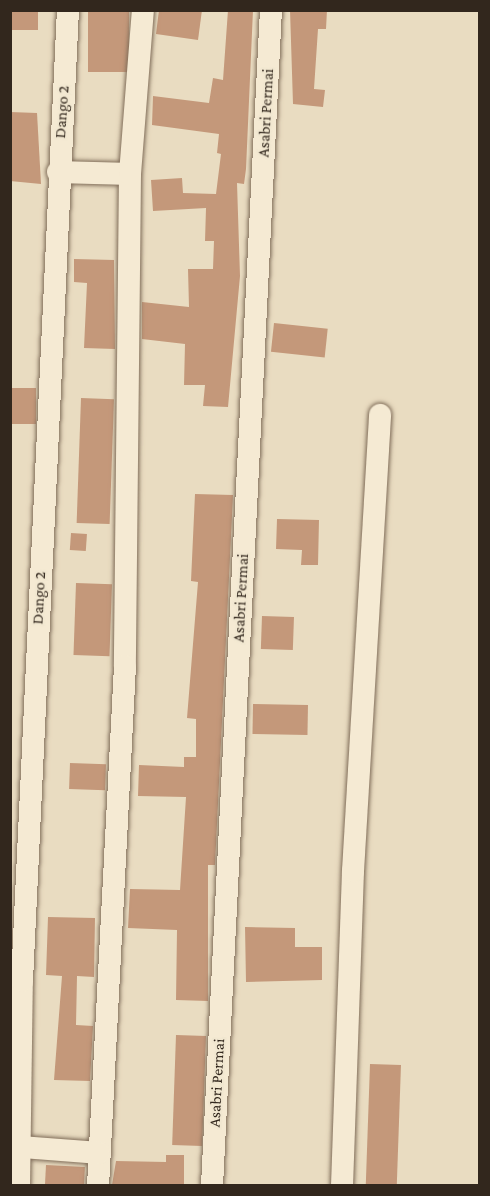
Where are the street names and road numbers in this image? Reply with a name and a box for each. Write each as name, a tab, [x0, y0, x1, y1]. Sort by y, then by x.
street label: Asabri Permai	[254, 68, 278, 158]
street label: Dango 2	[51, 85, 73, 139]
street label: Asabri Permai	[229, 553, 253, 643]
street label: Dango 2	[28, 571, 50, 625]
street label: Asabri Permai	[205, 1038, 229, 1128]

